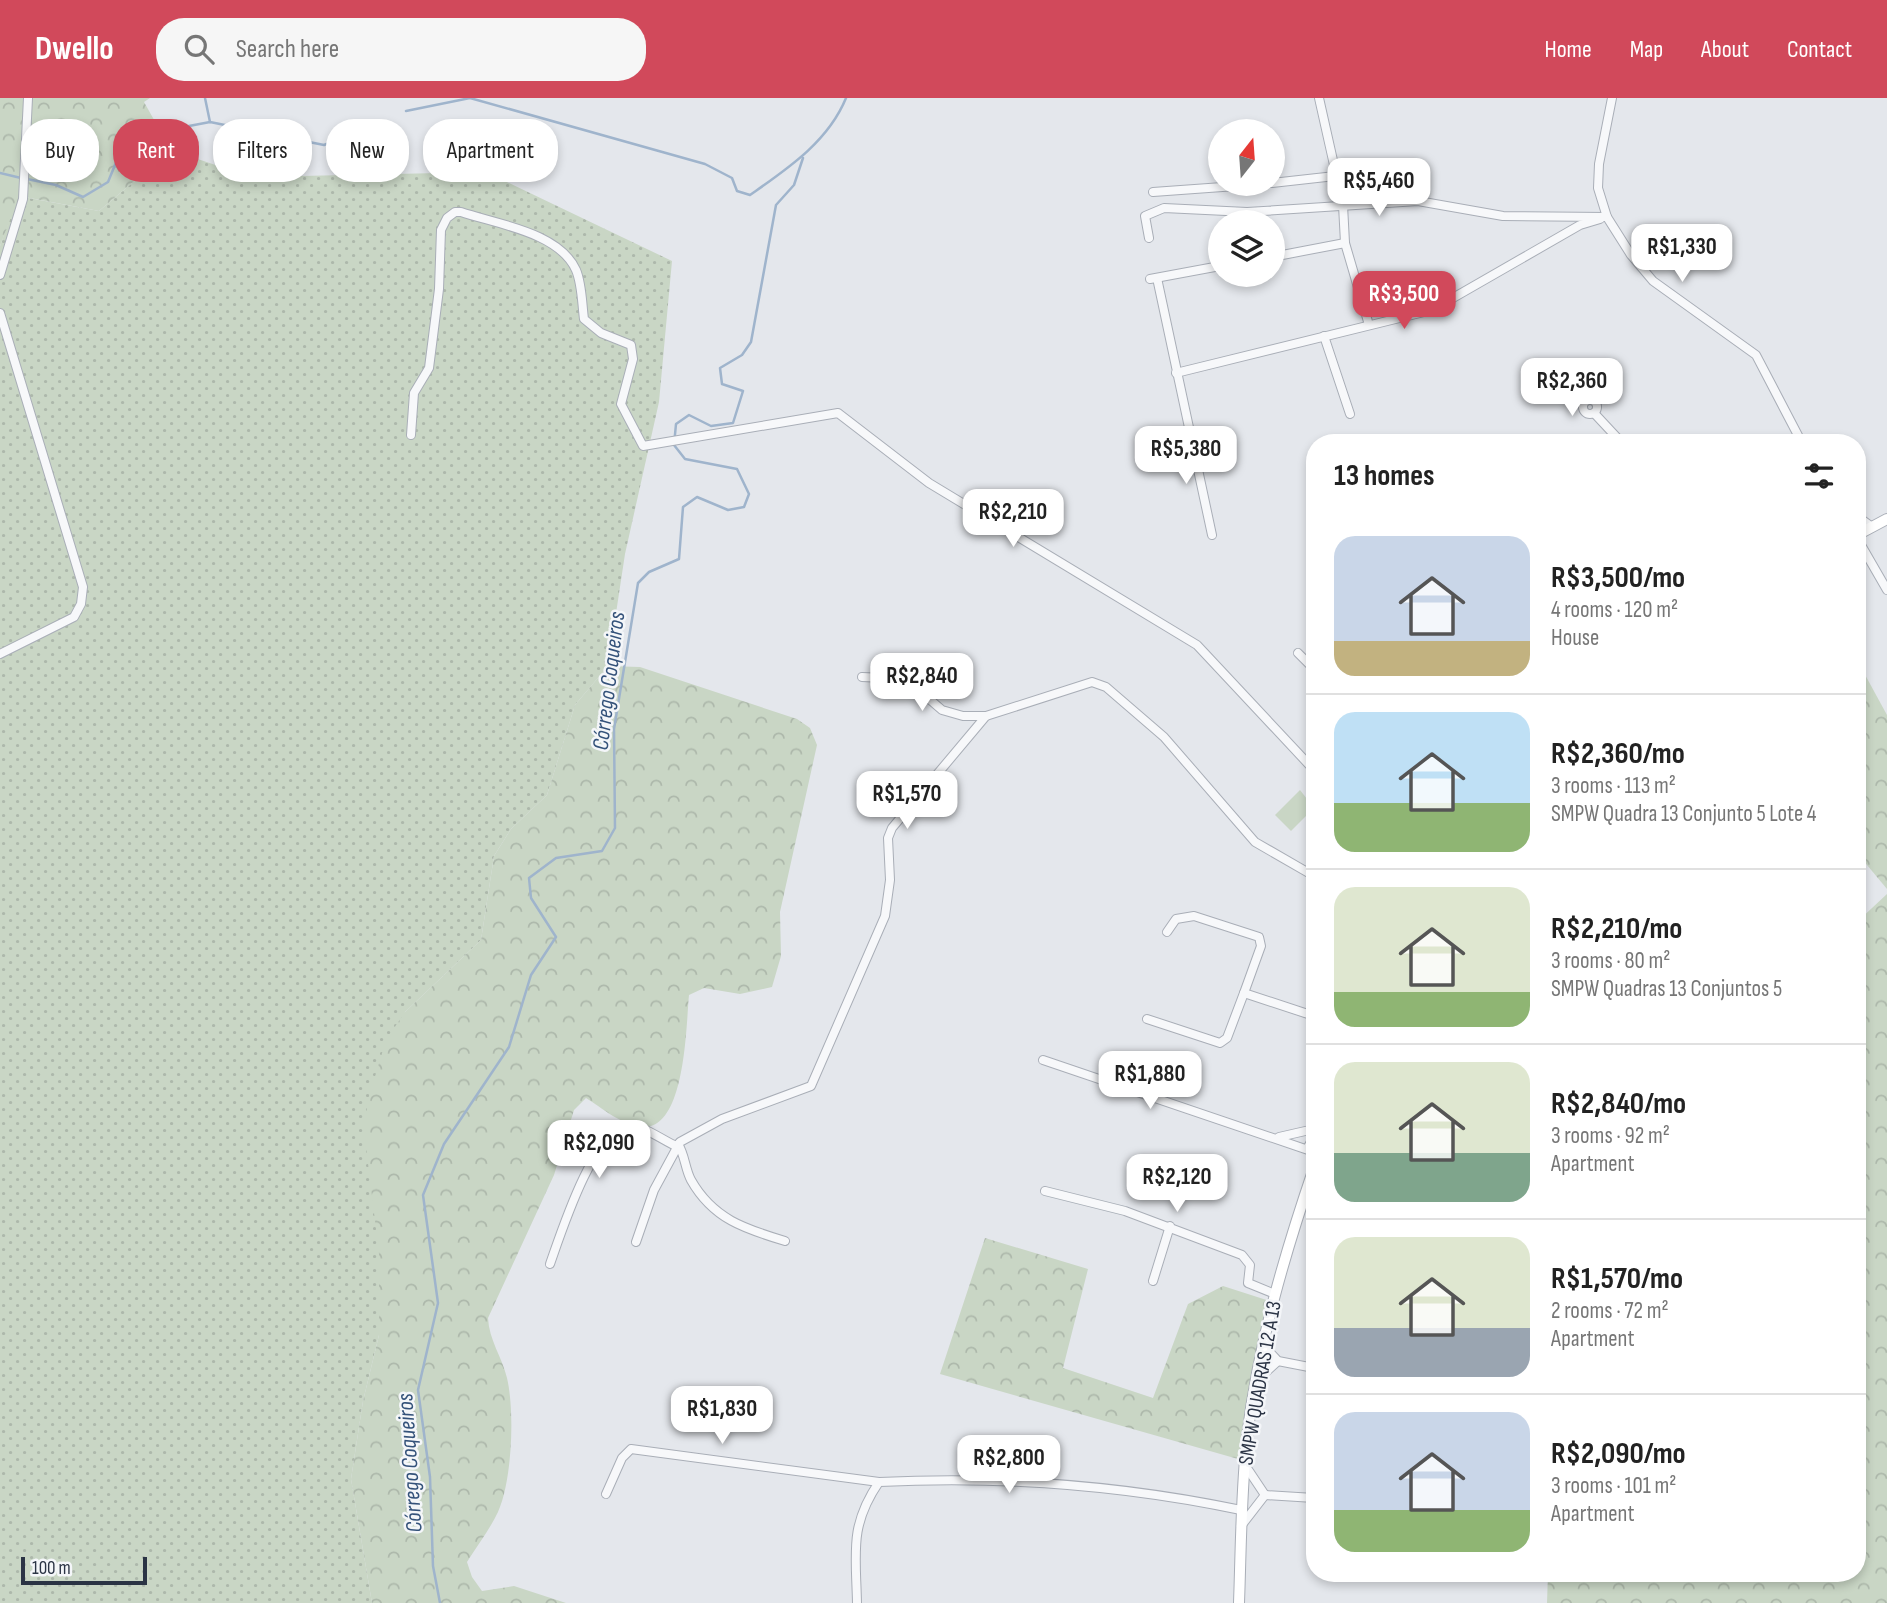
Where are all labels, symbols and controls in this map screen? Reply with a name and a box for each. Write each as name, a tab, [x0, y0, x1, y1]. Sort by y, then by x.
search box	[156, 18, 646, 81]
text: Dwello	[35, 29, 114, 69]
icon: search	[180, 30, 218, 68]
text: Search here	[236, 34, 339, 65]
text: Home	[1544, 35, 1592, 64]
text: Map	[1630, 35, 1663, 64]
text: About	[1701, 35, 1749, 64]
text: Contact	[1787, 35, 1852, 64]
chip: Buy	[21, 119, 99, 182]
chip: Rent	[113, 119, 199, 182]
chip: Filters	[213, 119, 312, 182]
chip: New	[326, 119, 409, 182]
chip: Apartment	[423, 119, 558, 182]
north arrow	[1208, 119, 1284, 196]
map controls	[1208, 119, 1285, 287]
pin: R$5,460	[1314, 158, 1444, 218]
text: R$5,460	[1343, 167, 1415, 195]
button: layers	[1208, 210, 1285, 287]
pin: R$1,330	[1617, 225, 1747, 284]
text: R$1,330	[1647, 233, 1717, 261]
pin: R$3,500	[1339, 272, 1469, 331]
text: R$3,500	[1369, 280, 1439, 308]
pin: R$2,360	[1507, 358, 1637, 418]
text: R$2,360	[1537, 367, 1607, 395]
pin: R$5,380	[1121, 426, 1251, 486]
text: R$5,380	[1151, 435, 1221, 463]
icon: filters	[1800, 457, 1838, 495]
text: 13 homes	[1334, 458, 1435, 494]
pin: R$2,210	[948, 490, 1078, 549]
text: R$2,210	[979, 498, 1047, 526]
text: R$3,500/mo	[1551, 560, 1685, 596]
icon: home	[1390, 564, 1474, 648]
text: 4 rooms · 120 m²	[1551, 596, 1678, 624]
water label: Córrego Coqueiros	[587, 610, 631, 752]
text: House	[1551, 624, 1599, 652]
pin: R$2,840	[857, 654, 987, 713]
text: R$2,840	[886, 662, 958, 690]
text: R$2,360/mo	[1551, 736, 1685, 772]
icon: home	[1390, 740, 1474, 824]
pin: R$1,570	[842, 772, 972, 831]
text: 3 rooms · 113 m²	[1551, 772, 1676, 800]
text: R$1,570	[873, 780, 942, 808]
text: SMPW Quadra 13 Conjunto 5 Lote 4	[1551, 800, 1816, 828]
text: R$2,210/mo	[1551, 911, 1682, 947]
icon: home	[1390, 915, 1474, 999]
text: 3 rooms · 80 m²	[1551, 947, 1670, 975]
text: SMPW Quadras 13 Conjuntos 5	[1551, 975, 1782, 1003]
pin: R$1,880	[1085, 1052, 1215, 1111]
text: R$1,880	[1115, 1060, 1185, 1088]
text: R$2,840/mo	[1551, 1086, 1686, 1122]
icon: home	[1390, 1090, 1474, 1174]
pin: R$2,090	[534, 1121, 664, 1180]
text: 3 rooms · 92 m²	[1551, 1122, 1670, 1150]
text: R$2,090	[563, 1129, 635, 1157]
text: Apartment	[1551, 1150, 1635, 1178]
pin: R$2,120	[1112, 1154, 1242, 1214]
text: R$2,120	[1143, 1163, 1211, 1191]
text: R$1,570/mo	[1551, 1261, 1683, 1297]
icon: home	[1390, 1265, 1474, 1349]
text: 2 rooms · 72 m²	[1551, 1297, 1669, 1325]
street label: SMPW QUADRAS 12 A 13	[1233, 1299, 1287, 1467]
text: Apartment	[1551, 1325, 1635, 1353]
pin: R$1,830	[657, 1386, 787, 1446]
water label: Córrego Coqueiros	[391, 1392, 429, 1534]
text: R$1,830	[687, 1395, 757, 1423]
pin: R$2,800	[944, 1436, 1074, 1495]
text: R$2,090/mo	[1551, 1436, 1686, 1472]
icon: home	[1390, 1440, 1474, 1524]
text: R$2,800	[973, 1444, 1045, 1472]
text: 3 rooms · 101 m²	[1551, 1472, 1676, 1500]
text: Apartment	[1551, 1500, 1635, 1528]
scale bar	[21, 1554, 147, 1586]
text: 100 m	[32, 1557, 71, 1580]

